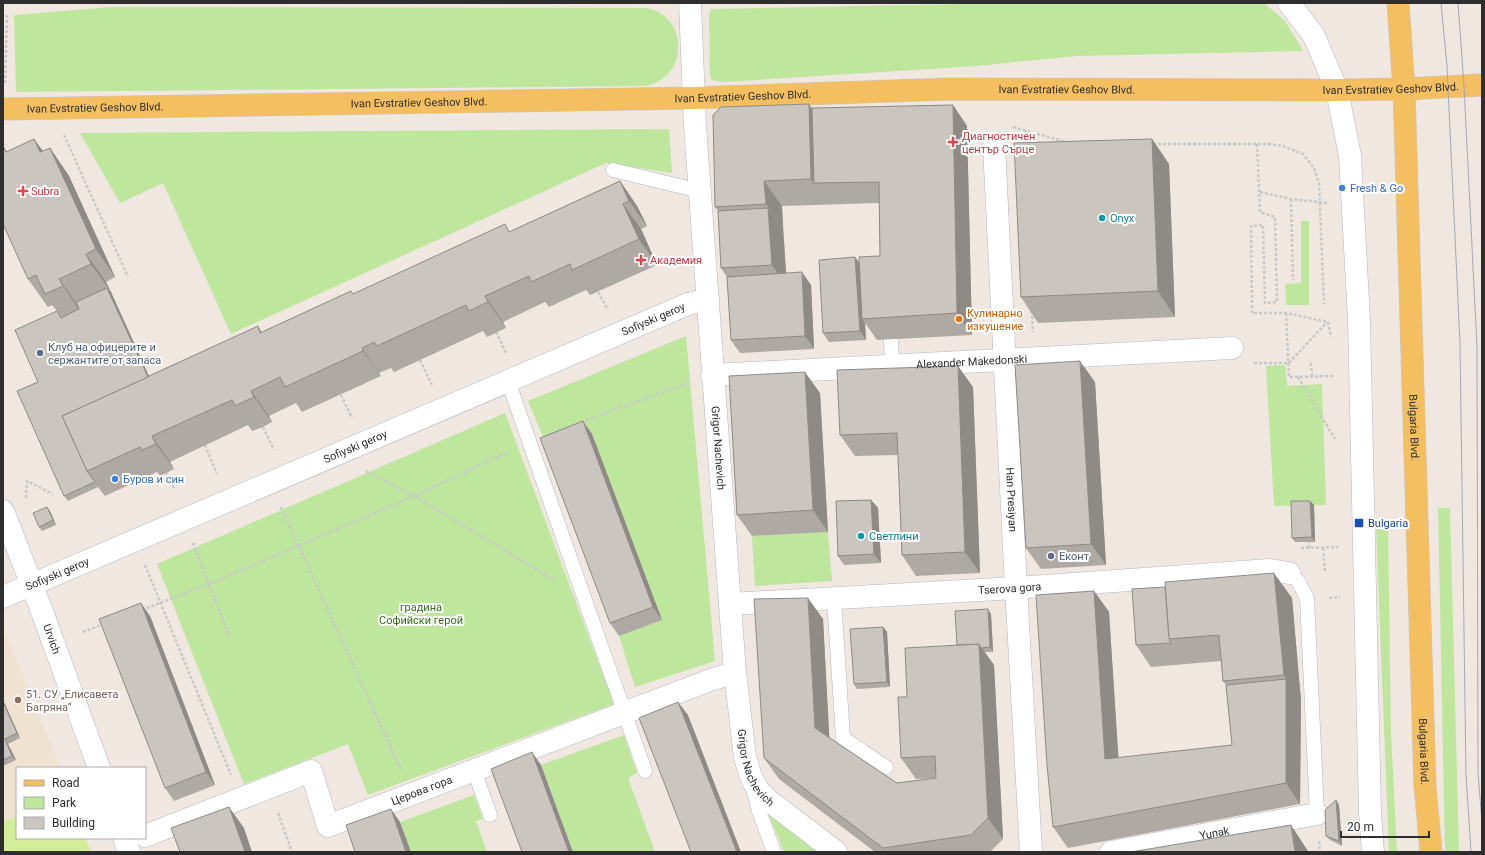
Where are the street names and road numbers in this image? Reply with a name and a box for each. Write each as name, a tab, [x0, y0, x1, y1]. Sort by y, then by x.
street label: Ivan Evstratiev Geshov Blvd.	[1322, 80, 1459, 97]
street label: Ivan Evstratiev Geshov Blvd.	[998, 83, 1135, 96]
street label: Ivan Evstratiev Geshov Blvd.	[674, 87, 812, 105]
street label: Ivan Evstratiev Geshov Blvd.	[350, 95, 487, 110]
street label: Ivan Evstratiev Geshov Blvd.	[27, 100, 164, 115]
street label: Sofiyski geroy	[619, 299, 688, 338]
street label: Alexander Makedonski	[916, 352, 1028, 371]
street label: Bulgaria Blvd.	[1407, 394, 1422, 461]
street label: Grigor Nachevich	[709, 406, 728, 490]
street label: Sofiyski geroy	[321, 427, 390, 466]
street label: Han Presiyan	[1003, 467, 1020, 532]
street label: Sofiyski geroy	[23, 554, 92, 593]
street label: Tserova gora	[978, 580, 1042, 597]
street label: Urvich	[41, 622, 63, 656]
street label: Bulgaria Blvd.	[1416, 718, 1431, 785]
street label: Grigor Nachevich	[735, 728, 777, 809]
street label: Церова гора	[389, 773, 454, 808]
street label: Yunak	[1198, 824, 1231, 842]

